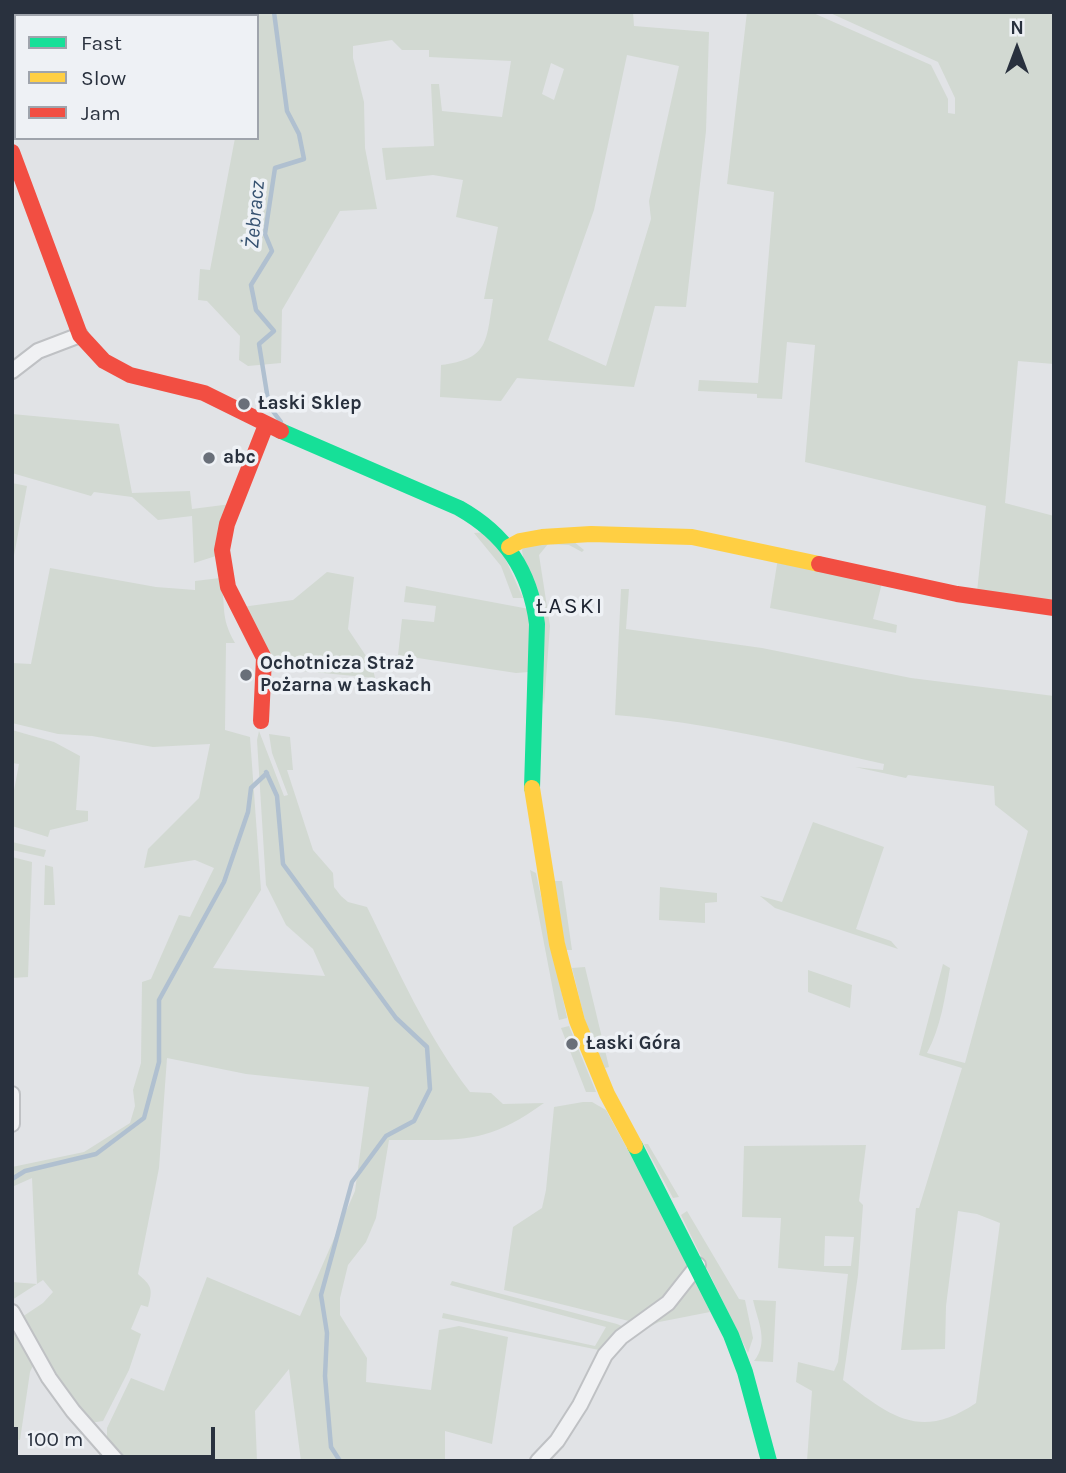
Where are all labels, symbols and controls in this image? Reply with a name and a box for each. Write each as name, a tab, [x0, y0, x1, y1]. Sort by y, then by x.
legend	[14, 14, 259, 140]
north arrow	[982, 14, 1052, 84]
text: N	[1010, 17, 1024, 39]
text: Fast	[81, 31, 122, 55]
text: Slow	[81, 66, 126, 90]
text: Jam	[81, 101, 121, 125]
water label: Żebracz	[239, 180, 271, 250]
place label: Łaski Sklep	[258, 393, 362, 415]
marker: Łaski Sklep	[236, 396, 252, 412]
place label: abc	[223, 447, 256, 469]
marker: abc	[201, 450, 217, 466]
district label: ŁASKI	[536, 592, 604, 620]
place label: Ochotnicza Straż Pożarna w Łaskach	[260, 653, 432, 697]
marker: Ochotnicza Straż Pożarna w Łaskach	[238, 667, 254, 683]
place label: Łaski Góra	[586, 1033, 681, 1055]
marker: Łaski Góra	[564, 1036, 580, 1052]
scale bar	[18, 1414, 219, 1458]
text: 100 m	[27, 1427, 84, 1451]

